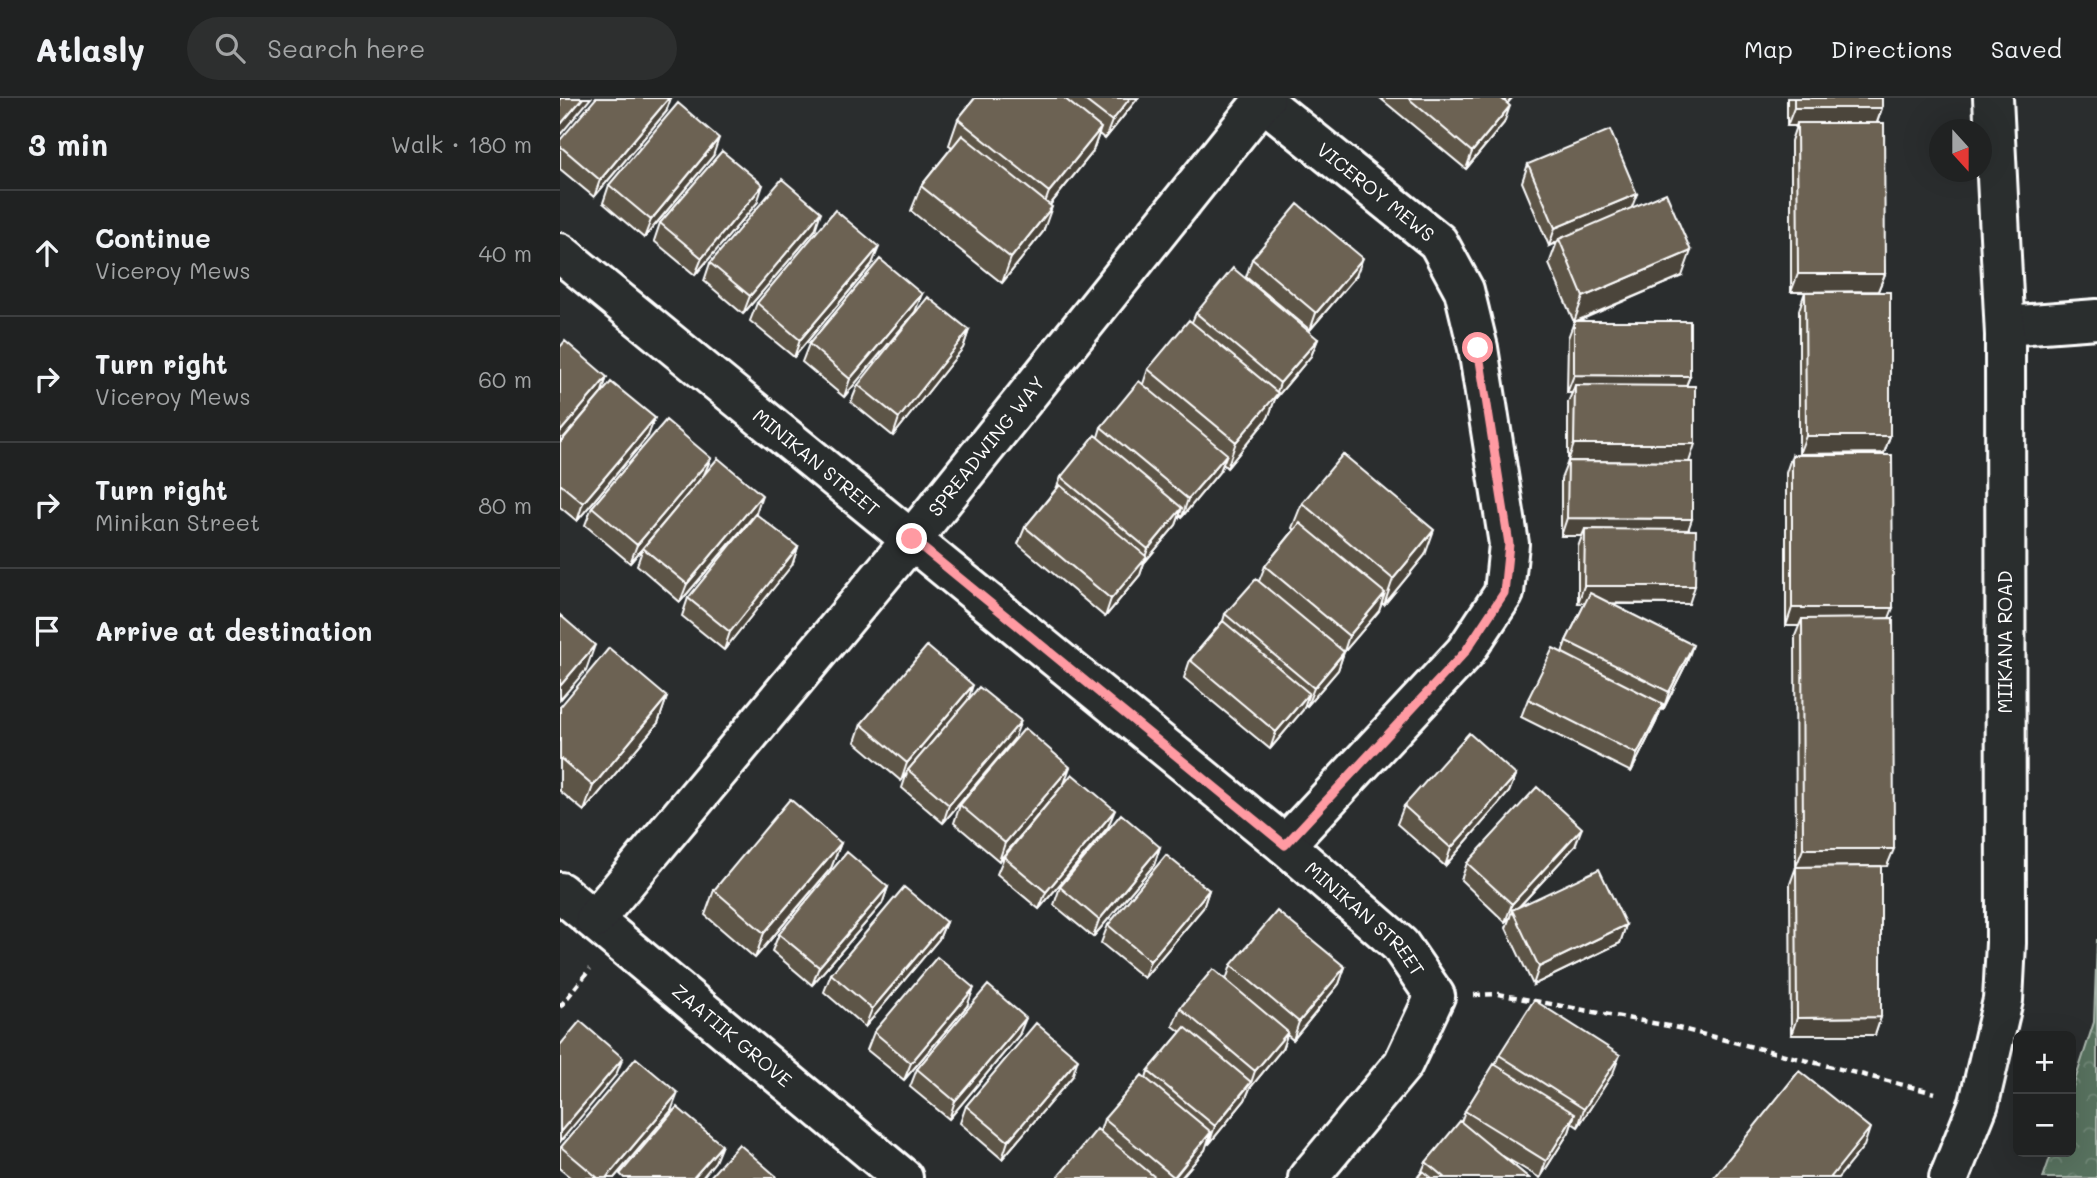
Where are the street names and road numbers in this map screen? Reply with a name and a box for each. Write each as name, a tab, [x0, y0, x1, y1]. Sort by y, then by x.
street label: VICEROY MEWS	[1312, 137, 1440, 247]
street label: SPREADWING WAY	[922, 370, 1050, 521]
street label: MINIKAN STREET	[748, 403, 885, 521]
street label: MIIKANA ROAD	[1992, 570, 2017, 714]
street label: MINIKAN STREET	[1300, 855, 1430, 981]
street label: ZAATIIK GROVE	[667, 978, 797, 1092]

